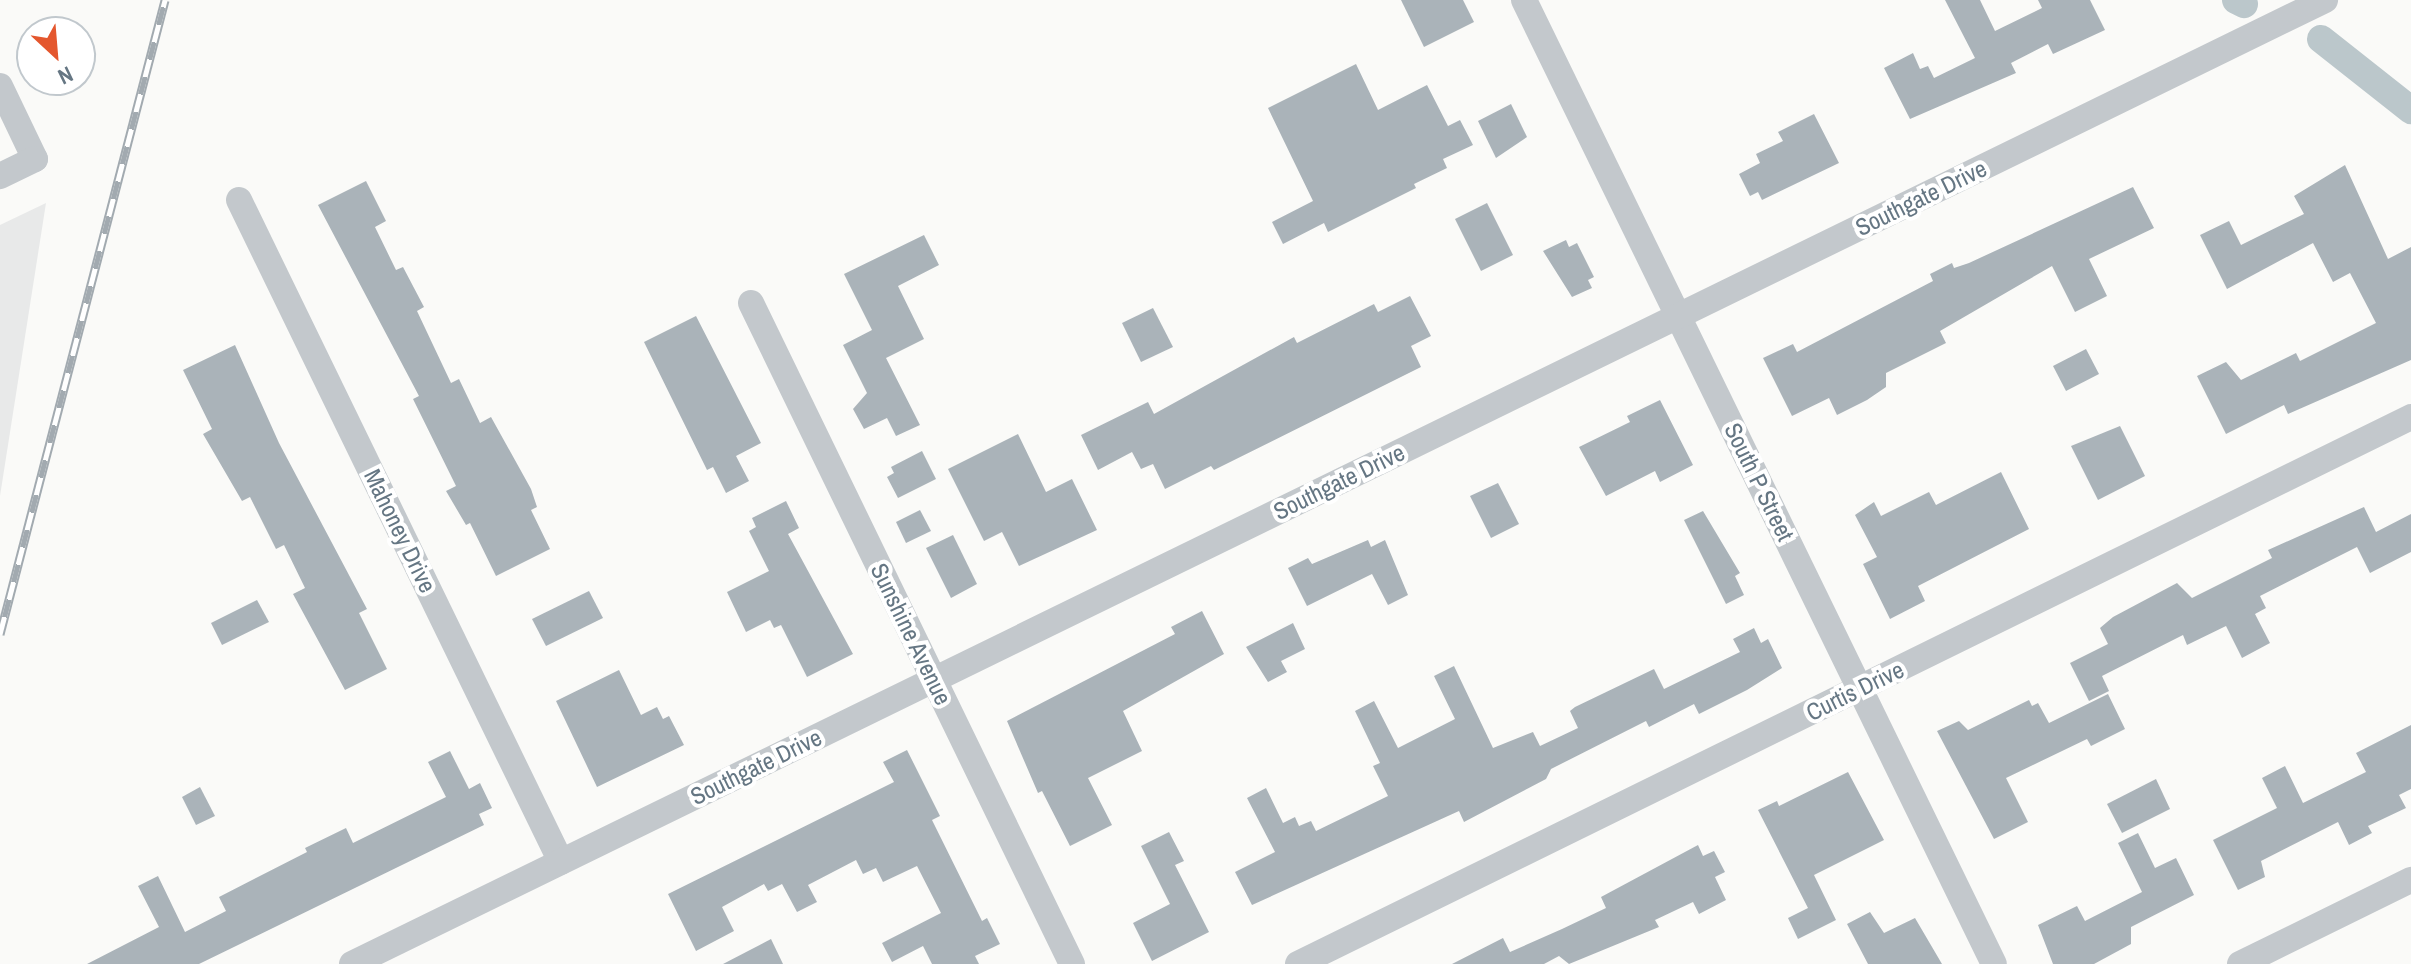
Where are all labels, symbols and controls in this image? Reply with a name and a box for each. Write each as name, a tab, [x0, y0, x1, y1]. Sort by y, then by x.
north arrow	[16, 16, 96, 96]
text: N	[53, 59, 78, 92]
street label: Southgate Drive	[1851, 154, 1991, 242]
street label: South P Street	[1718, 418, 1800, 546]
street label: Southgate Drive	[1269, 438, 1409, 526]
street label: Mahoney Drive	[358, 465, 442, 597]
street label: Sunshine Avenue	[864, 558, 958, 710]
street label: Curtis Drive	[1802, 655, 1908, 727]
street label: Southgate Drive	[686, 723, 826, 811]

